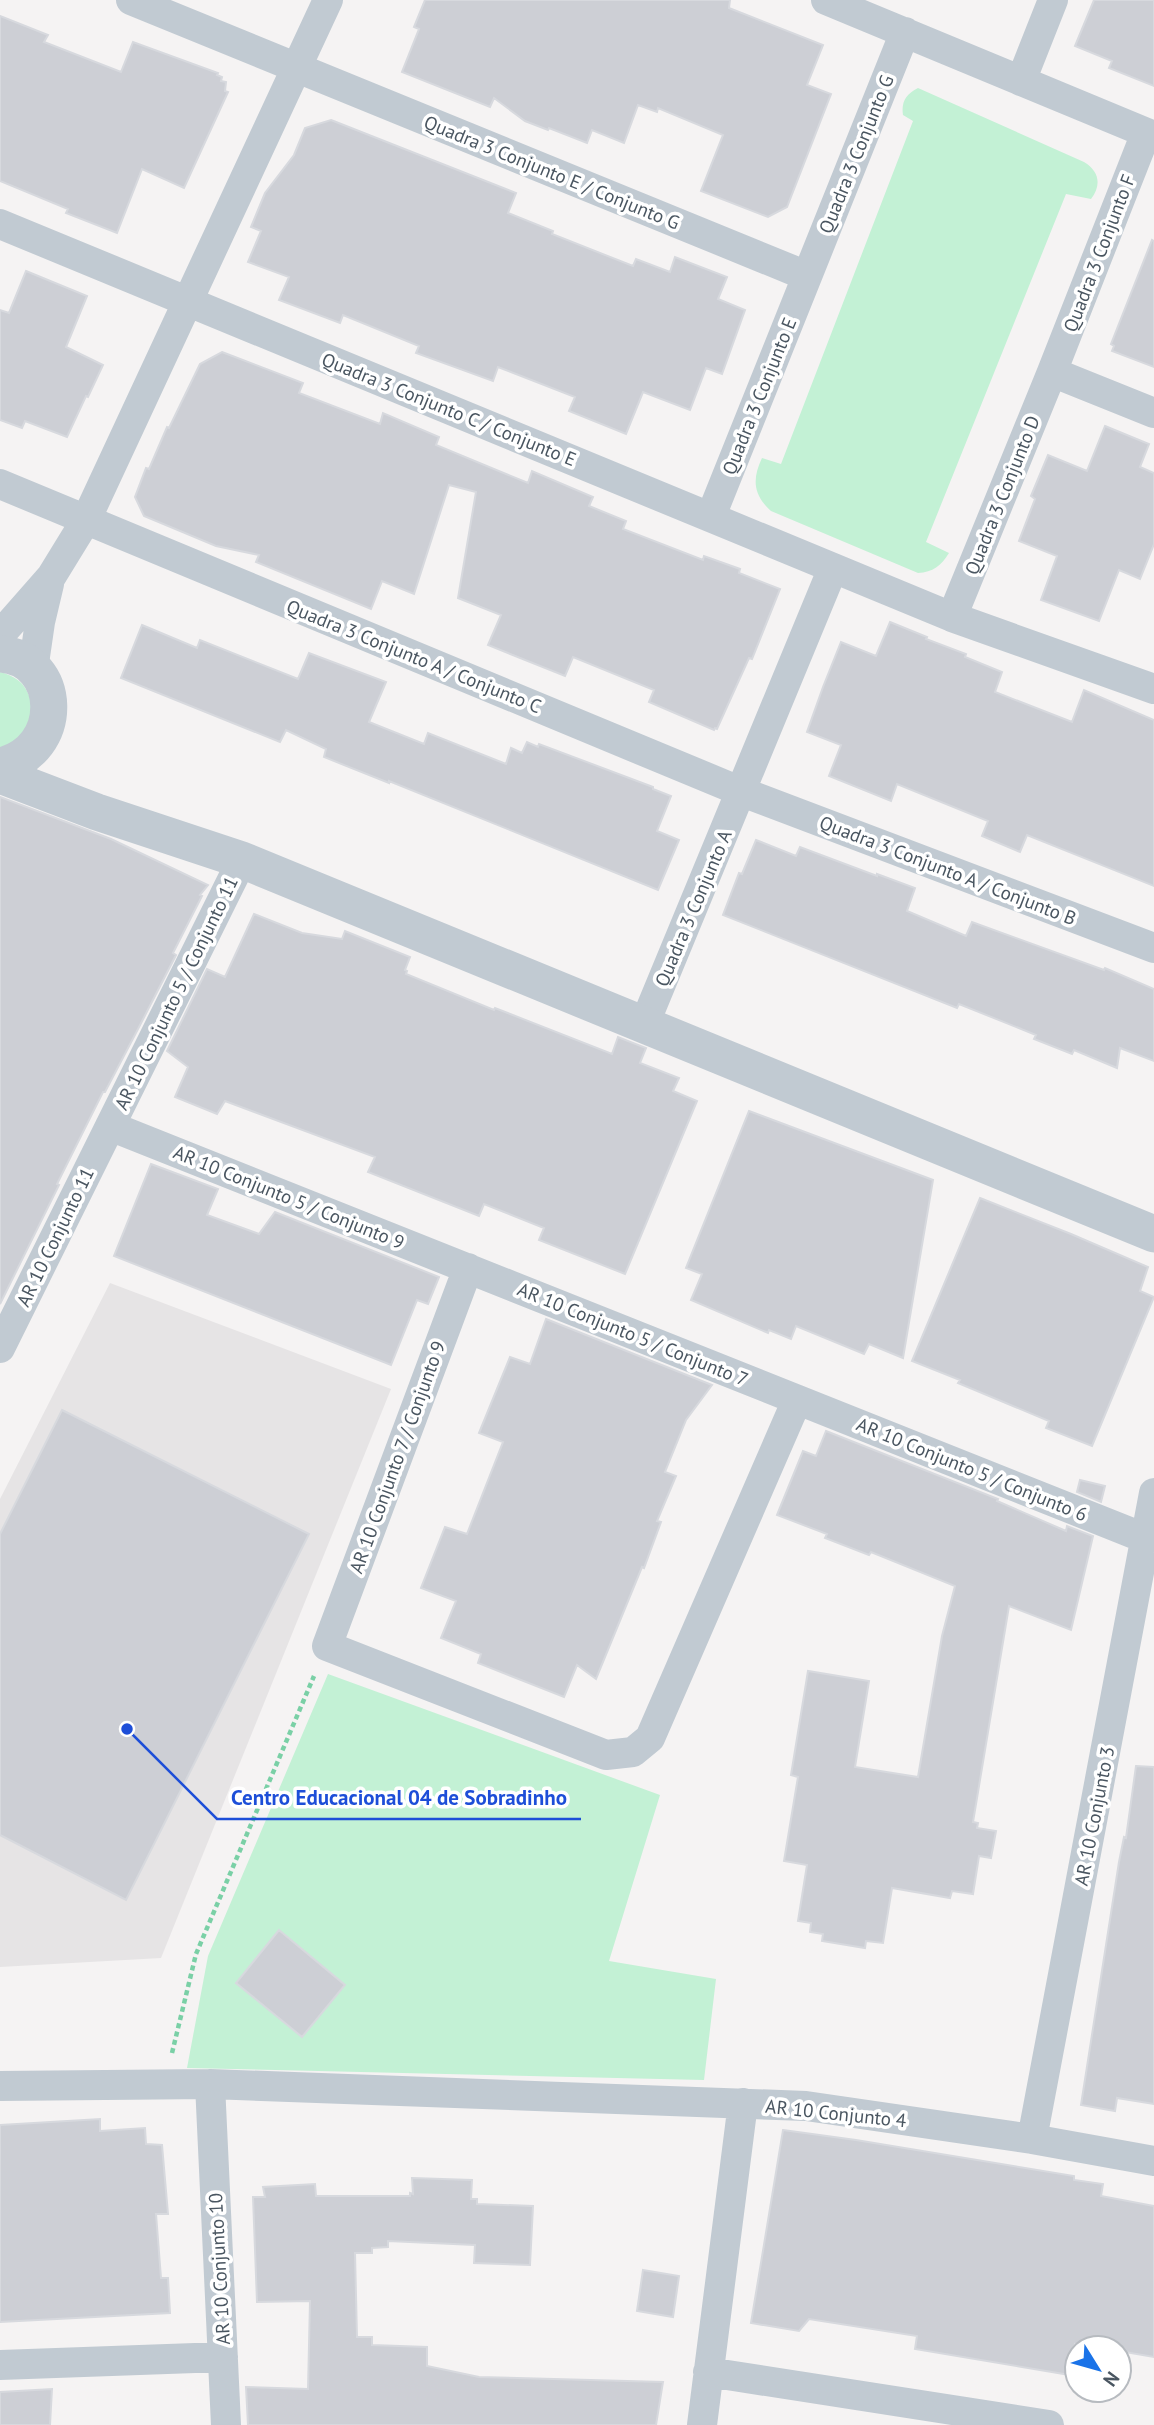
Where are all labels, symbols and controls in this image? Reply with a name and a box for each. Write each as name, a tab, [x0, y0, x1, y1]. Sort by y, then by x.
street label: Quadra 3 Conjunto G	[813, 71, 899, 237]
street label: Quadra 3 Conjunto E / Conjunto G	[421, 110, 683, 234]
street label: Quadra 3 Conjunto F	[1058, 171, 1140, 335]
street label: Quadra 3 Conjunto E	[717, 314, 801, 478]
street label: Quadra 3 Conjunto C / Conjunto E	[318, 347, 580, 471]
street label: Quadra 3 Conjunto D	[959, 412, 1045, 578]
street label: Quadra 3 Conjunto A / Conjunto C	[283, 594, 545, 718]
street label: Quadra 3 Conjunto A / Conjunto B	[816, 810, 1080, 930]
street label: Quadra 3 Conjunto A	[649, 826, 737, 990]
street label: AR 10 Conjunto 5 / Conjunto 11	[109, 872, 243, 1114]
street label: AR 10 Conjunto 5 / Conjunto 9	[170, 1140, 408, 1254]
street label: AR 10 Conjunto 11	[11, 1163, 99, 1311]
street label: AR 10 Conjunto 5 / Conjunto 7	[514, 1277, 752, 1391]
street label: AR 10 Conjunto 7 / Conjunto 9	[344, 1337, 450, 1577]
street label: AR 10 Conjunto 5 / Conjunto 6	[853, 1412, 1091, 1526]
street label: AR 10 Conjunto 3	[1069, 1744, 1119, 1888]
callout: Centro Educacional 04 de Sobradinho	[217, 1777, 581, 1819]
text: Centro Educacional 04 de Sobradinho	[231, 1784, 567, 1811]
street label: AR 10 Conjunto 4	[764, 2094, 908, 2132]
street label: AR 10 Conjunto 10	[203, 2192, 235, 2346]
north arrow	[1063, 2334, 1133, 2404]
text: N	[1098, 2367, 1125, 2391]

